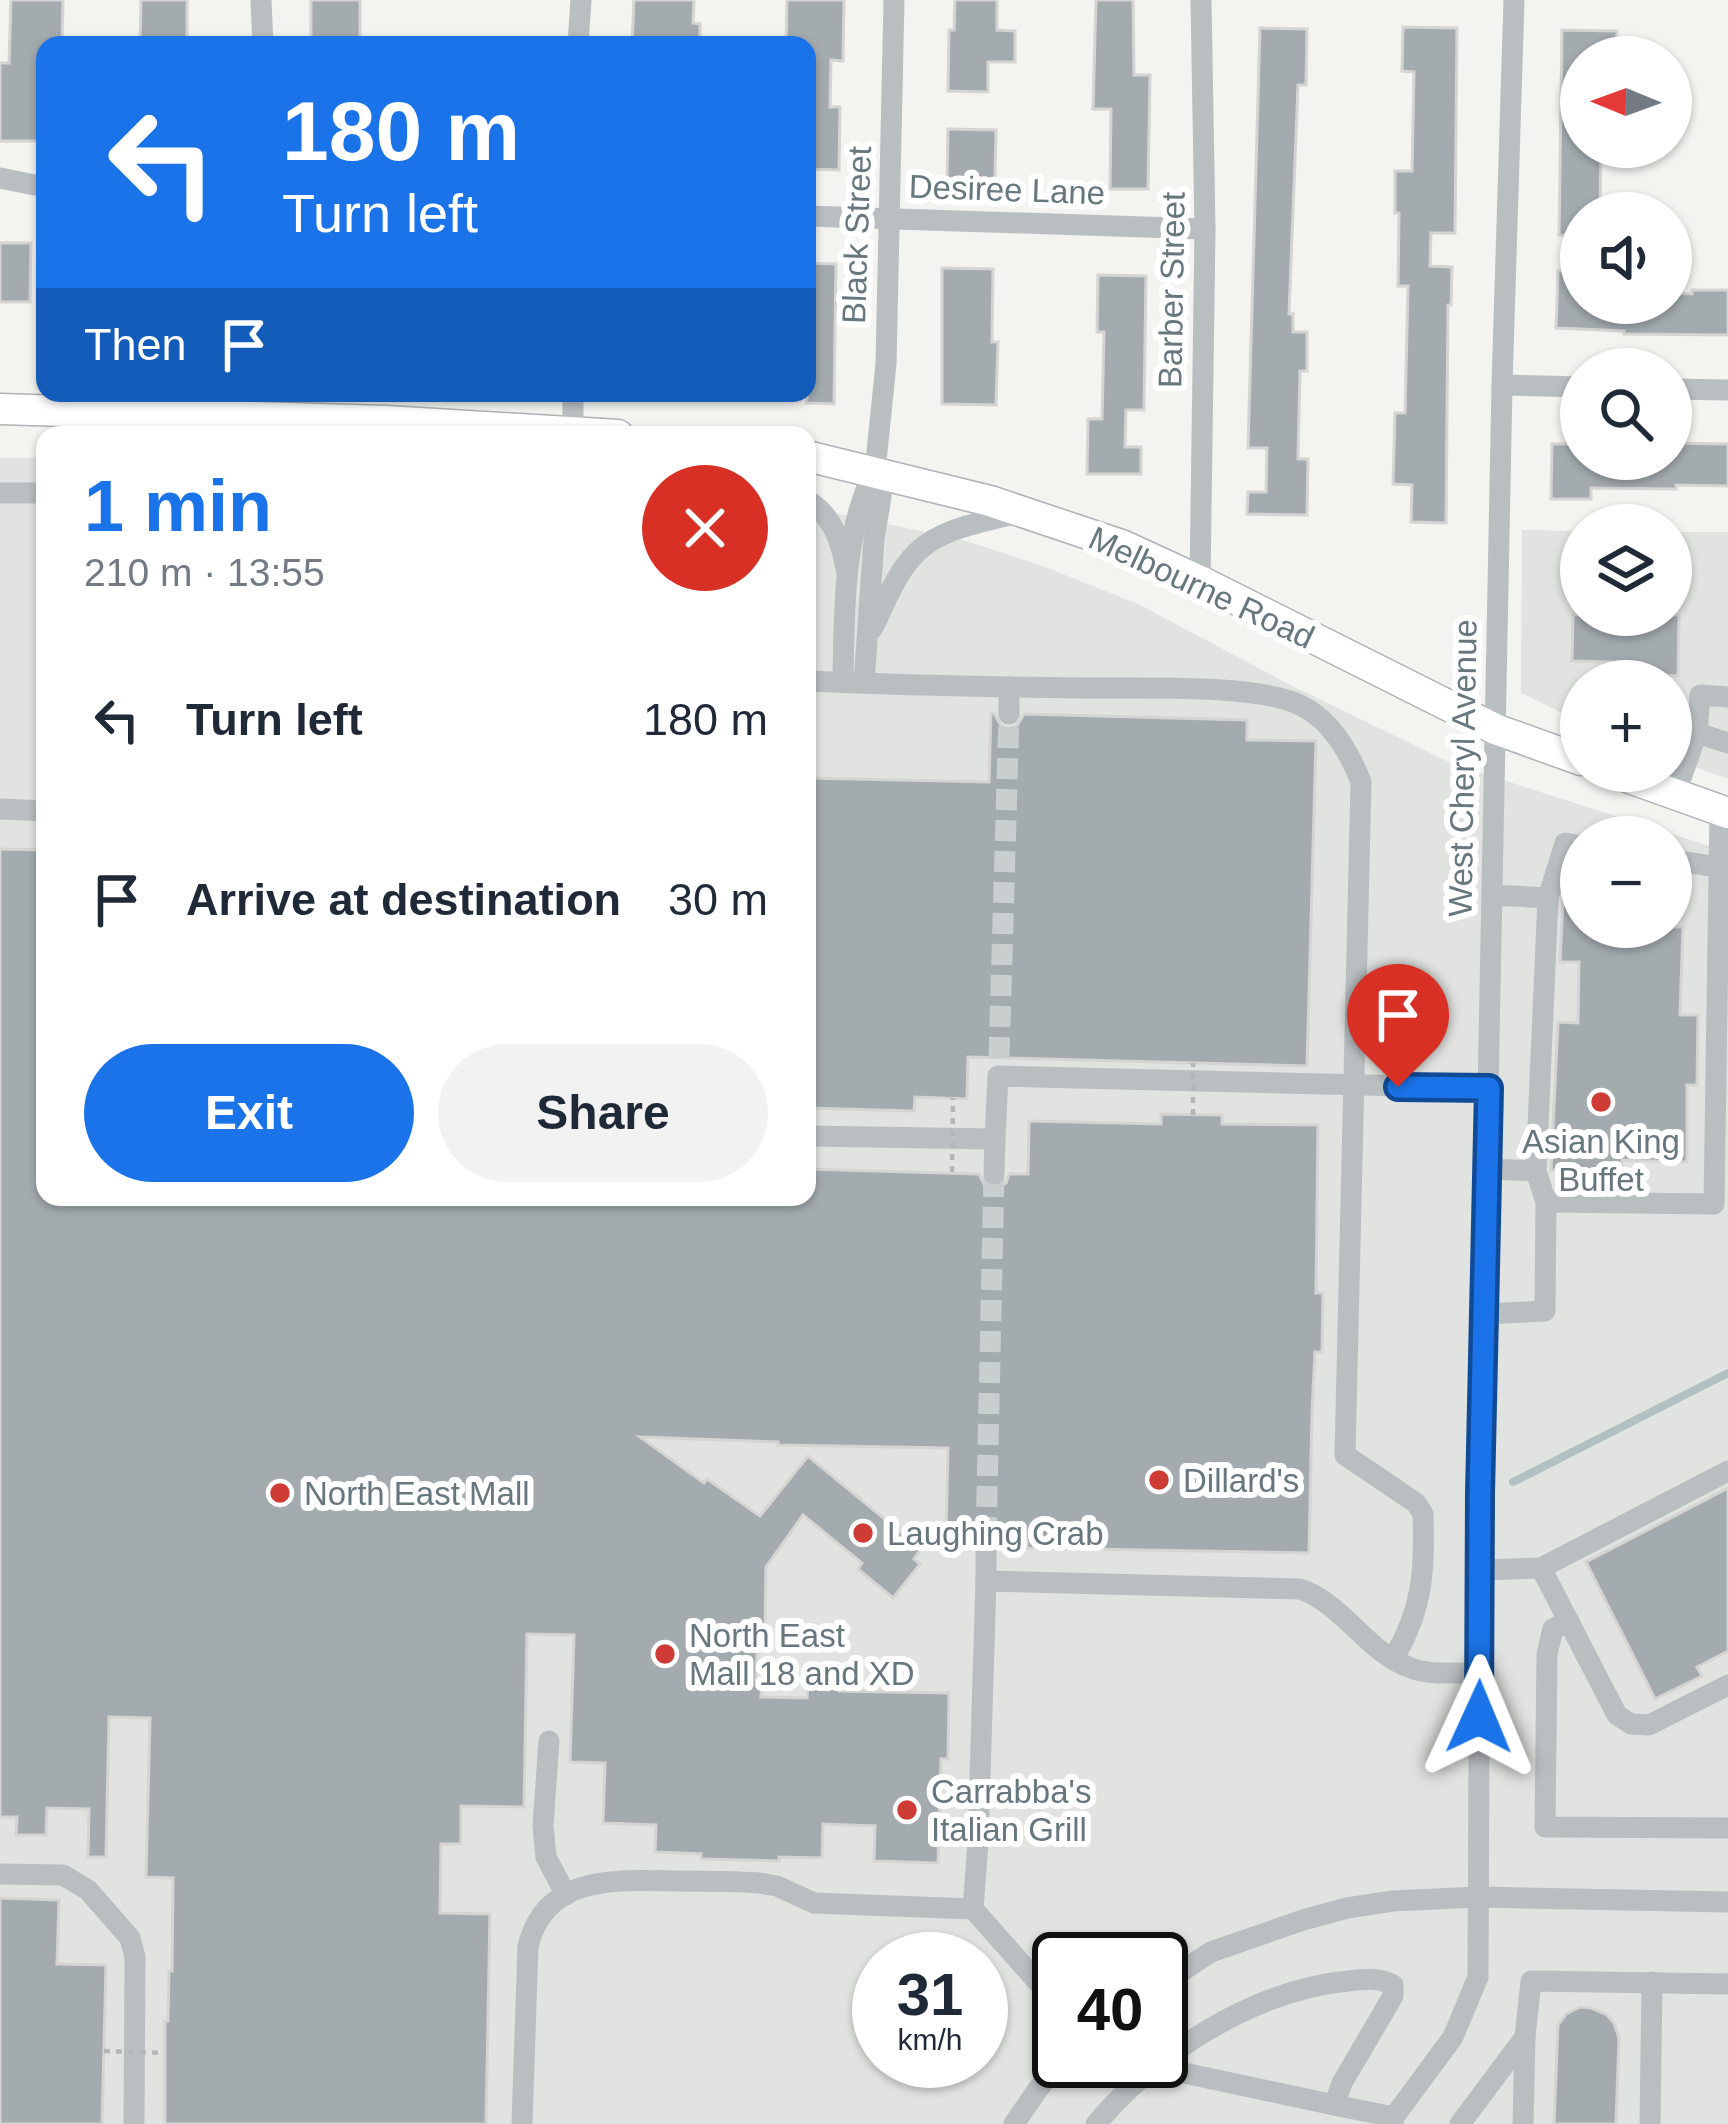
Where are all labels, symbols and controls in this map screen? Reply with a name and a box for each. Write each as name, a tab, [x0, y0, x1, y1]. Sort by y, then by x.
north arrow	[1560, 36, 1692, 168]
map controls	[1560, 36, 1692, 948]
icon: left	[84, 84, 240, 240]
text: 180 m	[282, 84, 520, 178]
street label: Black Street	[835, 145, 878, 325]
street label: Desiree Lane	[908, 168, 1106, 211]
text: Turn left	[282, 183, 478, 243]
street label: Barber Street	[1151, 192, 1192, 388]
button: sound	[1560, 192, 1692, 324]
icon: arrive	[211, 312, 277, 378]
text: Then	[84, 319, 187, 370]
button: search	[1560, 348, 1692, 480]
button: close	[642, 465, 768, 591]
text: 1 min	[84, 466, 272, 546]
button: layers	[1560, 504, 1692, 636]
street label: Melbourne Road	[1083, 519, 1320, 656]
text: 210 m · 13:55	[84, 551, 325, 594]
street label: West Cheryl Avenue	[1441, 619, 1484, 917]
button: +	[1560, 660, 1692, 792]
icon: left	[84, 687, 150, 753]
text: Turn left	[186, 694, 363, 745]
text: 180 m	[643, 694, 768, 745]
button: −	[1560, 816, 1692, 948]
icon: arrive	[84, 867, 150, 933]
text: Arrive at destination	[186, 874, 621, 925]
text: 30 m	[668, 874, 768, 925]
pin	[1347, 964, 1449, 1087]
icon: arrive	[1365, 982, 1431, 1048]
button: Exit	[84, 1044, 414, 1182]
button: Share	[438, 1044, 768, 1182]
marker: Asian King Buffet	[1588, 1089, 1614, 1115]
place label: Asian King Buffet	[1522, 1123, 1680, 1198]
place label: Dillard's	[1183, 1462, 1299, 1499]
marker: Dillard's	[1146, 1467, 1172, 1493]
place label: North East Mall	[304, 1475, 530, 1512]
marker: North East Mall	[267, 1480, 293, 1506]
place label: Laughing Crab	[887, 1515, 1104, 1552]
marker: Laughing Crab	[850, 1520, 876, 1546]
place label: North East Mall 18 and XD	[689, 1617, 915, 1692]
marker: North East Mall 18 and XD	[652, 1641, 678, 1667]
position arrow	[1416, 1654, 1542, 1780]
place label: Carrabba's Italian Grill	[931, 1773, 1091, 1848]
marker: Carrabba's Italian Grill	[894, 1797, 920, 1823]
speed limit sign: 40	[1032, 1932, 1188, 2088]
text: 31	[897, 1961, 963, 2028]
text: km/h	[897, 2023, 963, 2056]

